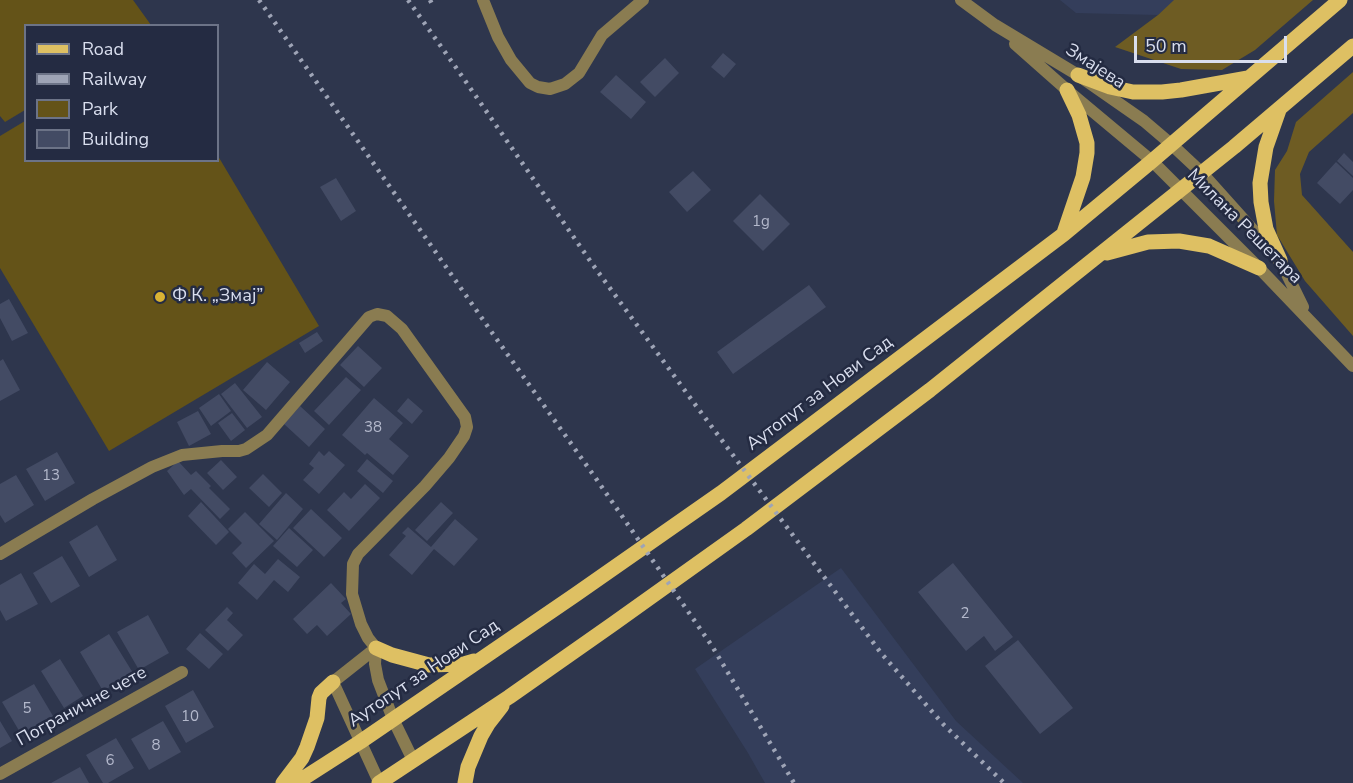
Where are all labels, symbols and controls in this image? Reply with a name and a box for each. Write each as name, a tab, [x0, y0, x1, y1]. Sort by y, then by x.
legend	[24, 24, 219, 162]
scale bar	[1137, 24, 1290, 62]
text: 50 m	[1145, 34, 1187, 58]
text: Road	[82, 37, 124, 61]
street label: Змајева	[1061, 40, 1129, 94]
text: Railway	[82, 67, 147, 91]
text: Park	[82, 97, 118, 121]
text: Building	[82, 127, 149, 151]
street label: Милана Решетара	[1182, 165, 1306, 289]
house number: 1g	[752, 213, 770, 231]
place label: Ф.К. „Змај”	[172, 286, 263, 308]
marker: Ф.К. „Змај”	[153, 290, 167, 304]
street label: Аутопут за Нови Сад	[743, 332, 897, 456]
house number: 38	[364, 419, 382, 437]
house number: 13	[42, 467, 60, 485]
house number: 2	[961, 605, 969, 623]
street label: Аутопут за Нови Сад	[344, 615, 504, 733]
street label: Пограничне чете	[13, 662, 151, 752]
house number: 5	[23, 700, 31, 718]
house number: 10	[181, 708, 199, 726]
house number: 8	[152, 737, 160, 755]
house number: 6	[106, 752, 114, 770]

